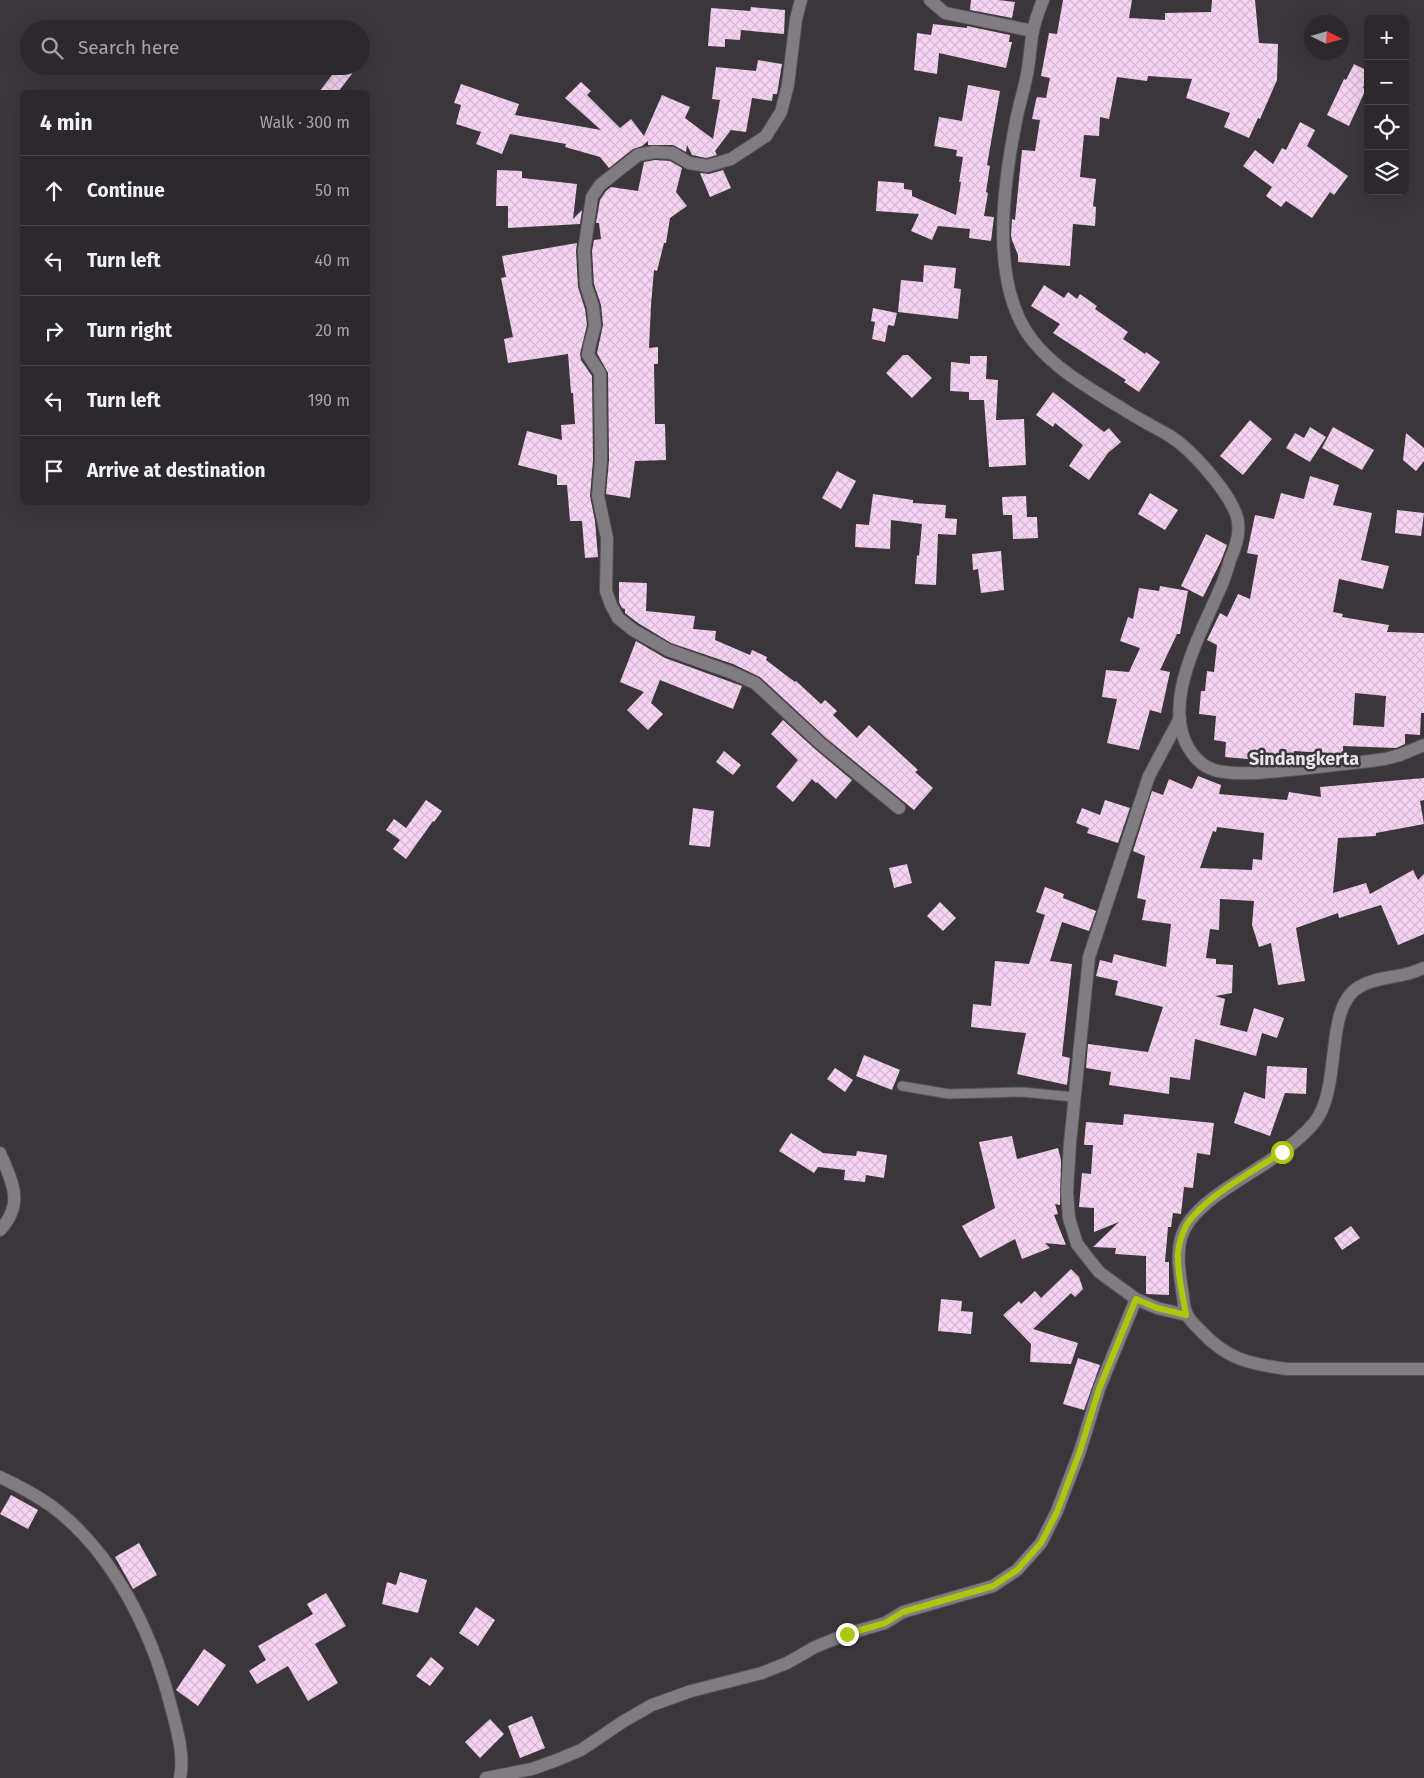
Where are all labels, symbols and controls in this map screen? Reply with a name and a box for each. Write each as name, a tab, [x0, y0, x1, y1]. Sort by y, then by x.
north arrow	[1304, 15, 1349, 60]
map controls	[1364, 15, 1409, 195]
button: +	[1364, 15, 1409, 60]
search box	[20, 20, 370, 75]
icon: search	[38, 34, 66, 62]
text: Search here	[78, 36, 179, 59]
button: −	[1364, 60, 1409, 105]
button: locate	[1364, 105, 1409, 150]
text: 4 min	[40, 110, 93, 136]
text: Walk · 300 m	[260, 113, 350, 132]
button: layers	[1364, 150, 1409, 195]
icon: ahead	[40, 177, 68, 205]
text: Continue	[87, 179, 165, 202]
text: 50 m	[315, 181, 350, 200]
icon: left	[40, 247, 68, 275]
text: Turn left	[87, 249, 161, 272]
text: 40 m	[315, 251, 350, 270]
icon: right	[40, 317, 68, 345]
text: Turn right	[87, 319, 172, 342]
text: 20 m	[315, 321, 350, 340]
icon: left	[40, 387, 68, 415]
text: Turn left	[87, 389, 161, 412]
text: 190 m	[308, 391, 350, 410]
icon: arrive	[40, 457, 68, 485]
text: Arrive at destination	[87, 459, 266, 482]
district label: Sindangkerta	[1249, 748, 1359, 770]
route start	[1271, 1141, 1294, 1164]
route end	[836, 1623, 859, 1646]

